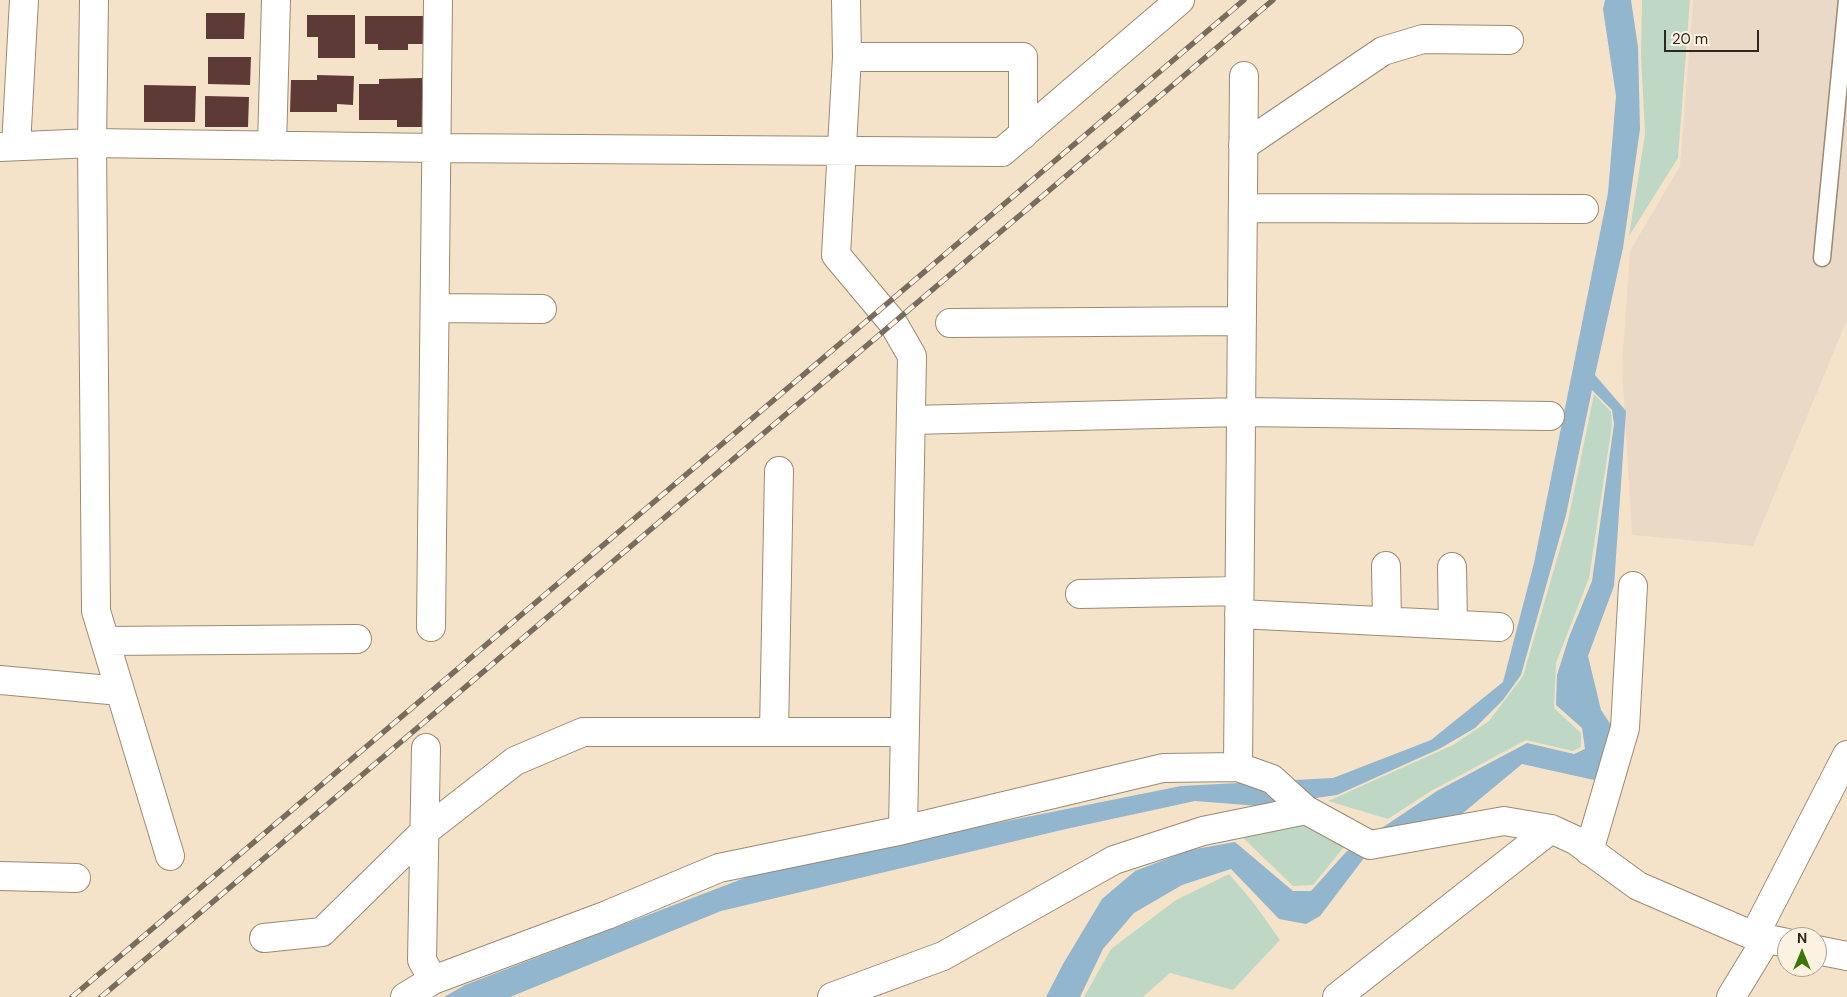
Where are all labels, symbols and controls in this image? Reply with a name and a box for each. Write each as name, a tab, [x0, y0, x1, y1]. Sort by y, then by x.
scale bar	[1667, 20, 1762, 52]
text: 20 m	[1672, 29, 1708, 49]
north arrow	[1777, 927, 1827, 977]
text: N	[1797, 929, 1807, 947]

